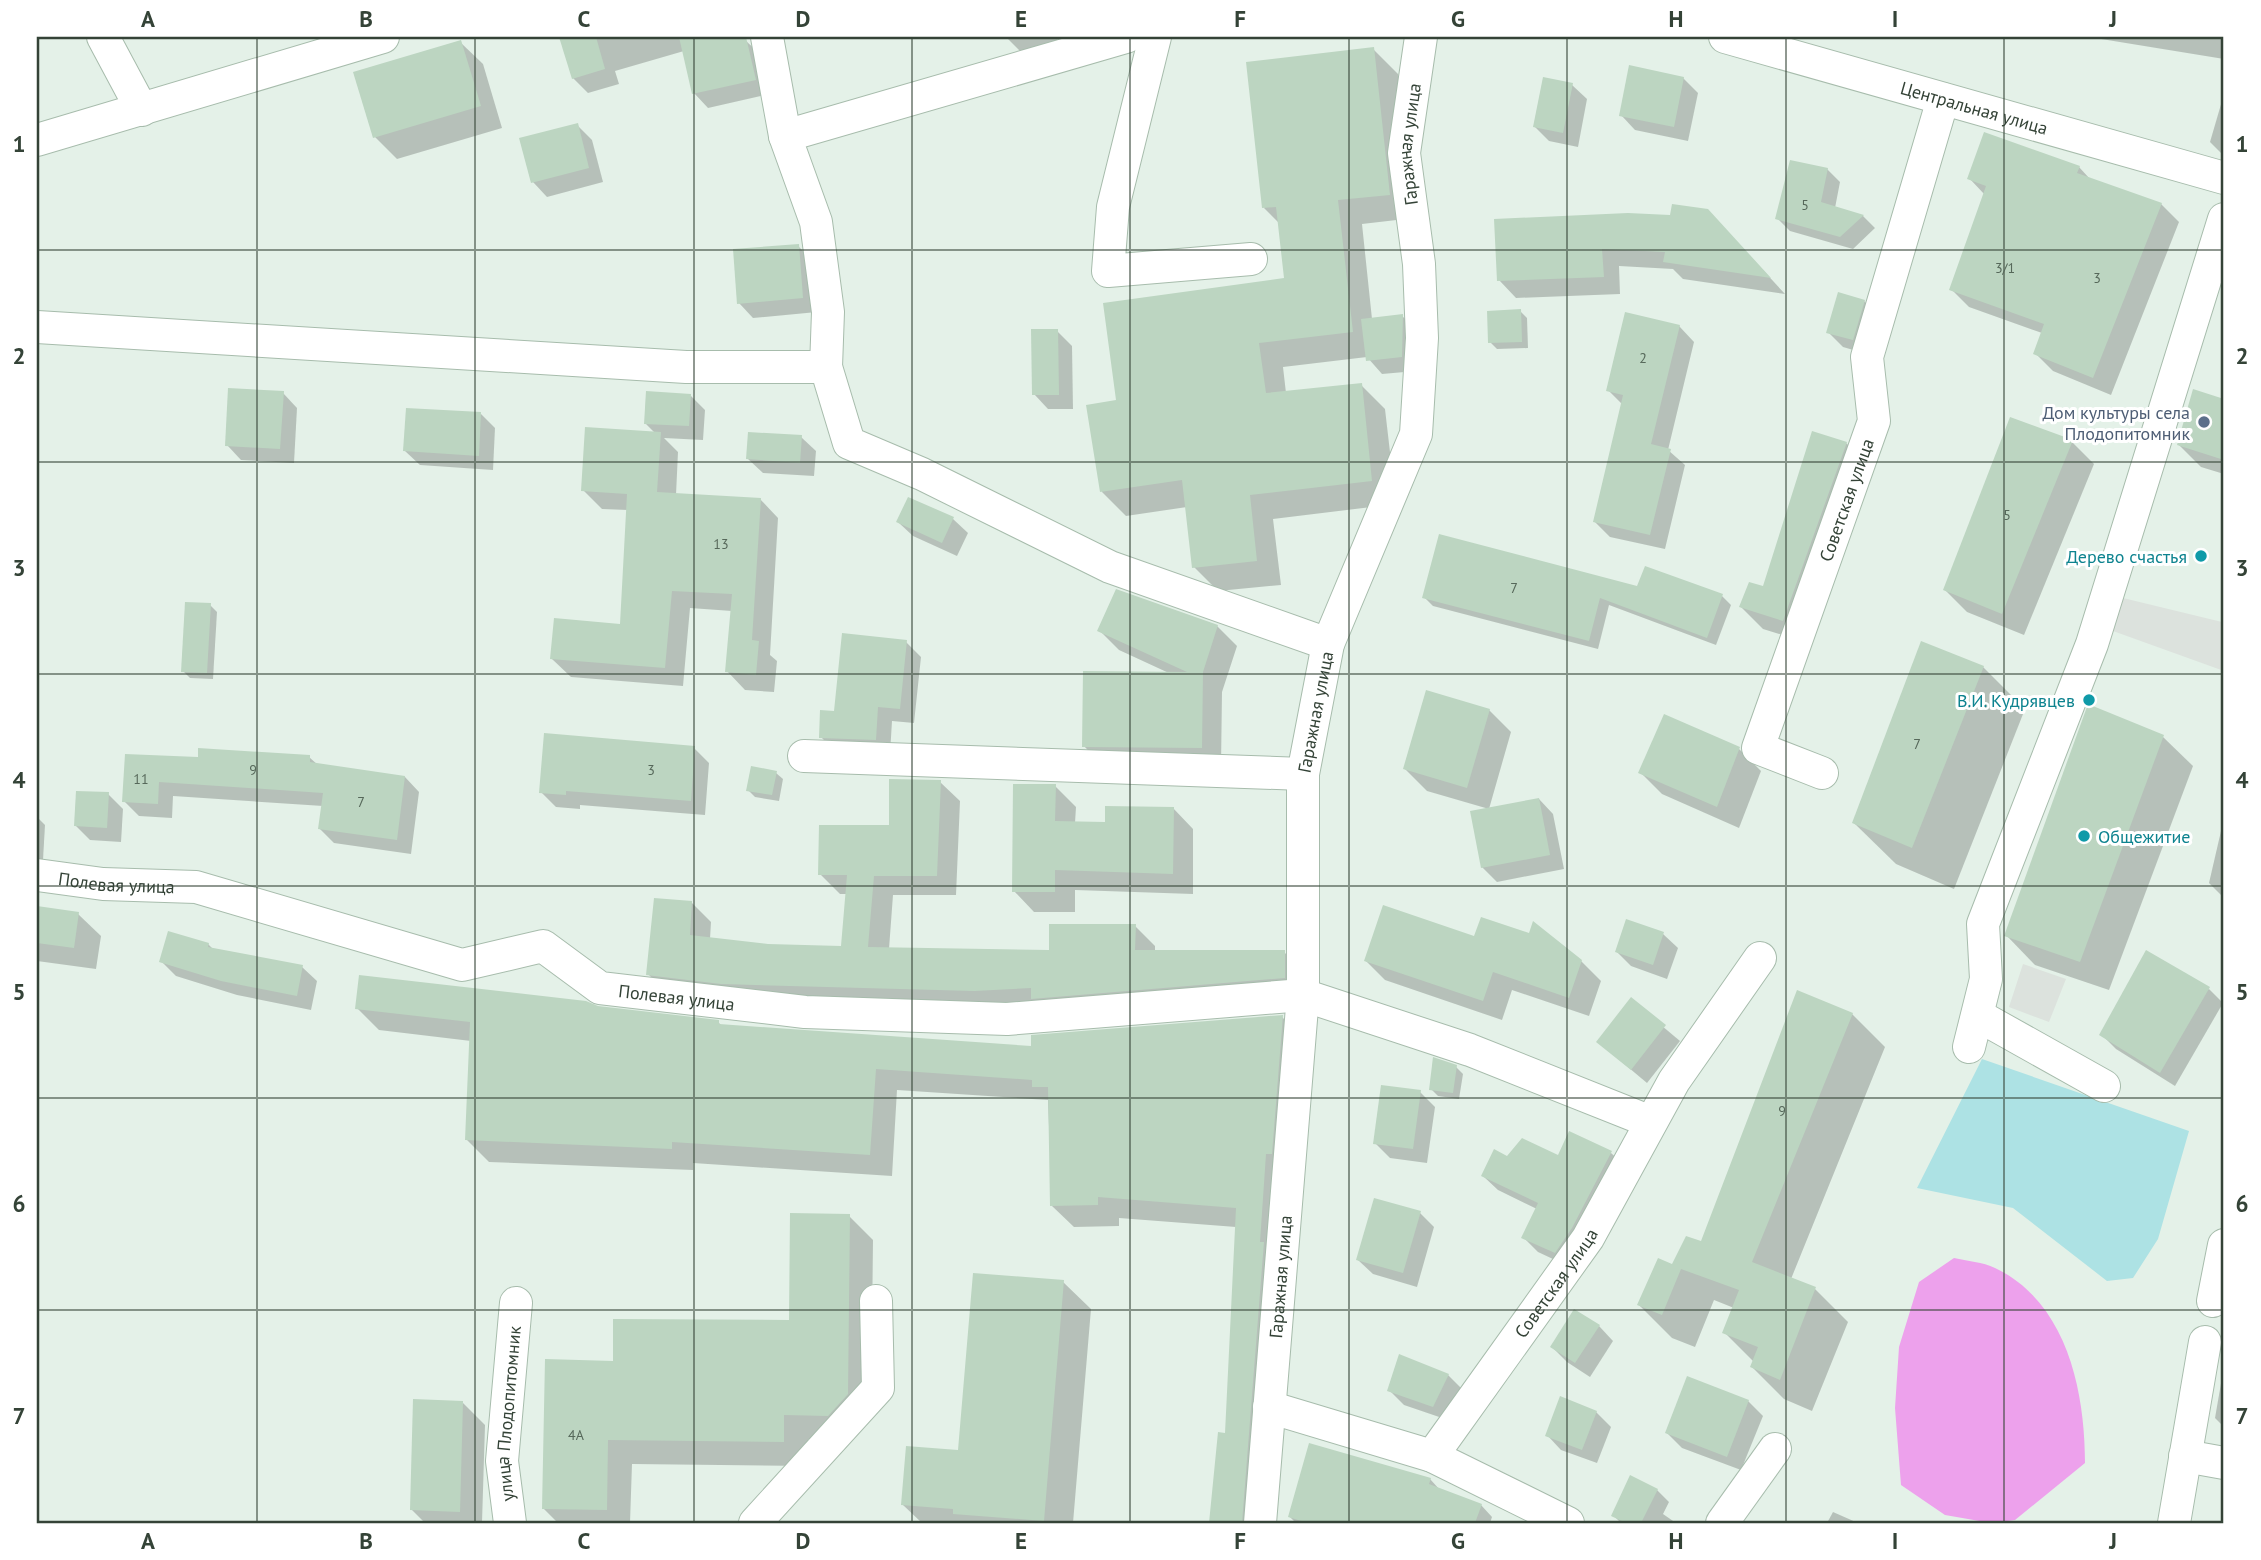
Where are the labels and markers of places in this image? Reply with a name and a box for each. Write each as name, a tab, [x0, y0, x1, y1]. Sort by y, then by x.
place label: Дом культуры села Плодопитомник	[2042, 401, 2190, 445]
marker: Дом культуры села Плодопитомник	[2196, 414, 2212, 430]
place label: Дерево счастья	[2066, 545, 2187, 568]
marker: Дерево счастья	[2193, 548, 2209, 564]
place label: В.И. Кудрявцев	[1957, 689, 2075, 712]
marker: В.И. Кудрявцев	[2081, 692, 2097, 708]
place label: Общежитие	[2098, 825, 2190, 848]
marker: Общежитие	[2076, 828, 2092, 844]

